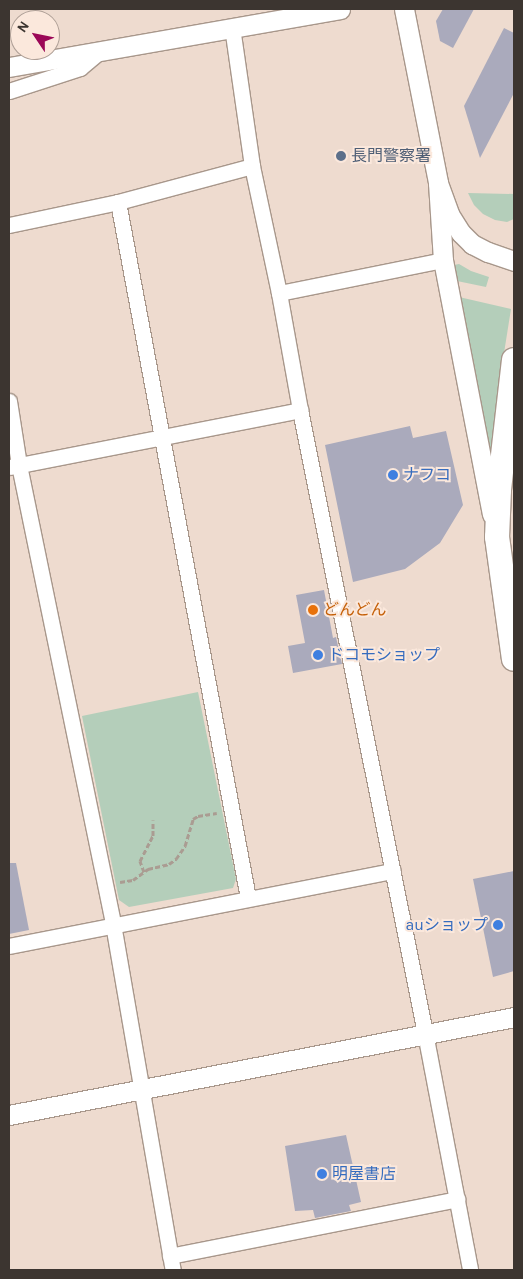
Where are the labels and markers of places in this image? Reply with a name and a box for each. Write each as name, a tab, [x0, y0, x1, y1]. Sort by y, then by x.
place label: 長門警察署	[351, 146, 431, 166]
marker: 長門警察署	[335, 150, 347, 162]
place label: ナフコ	[403, 465, 451, 485]
marker: ナフコ	[387, 469, 399, 481]
place label: どんどん	[323, 600, 387, 620]
marker: どんどん	[307, 604, 319, 616]
place label: ドコモショップ	[328, 645, 440, 665]
marker: ドコモショップ	[312, 649, 324, 661]
place label: auショップ	[406, 915, 488, 935]
marker: auショップ	[492, 919, 504, 931]
place label: 明屋書店	[332, 1164, 396, 1184]
marker: 明屋書店	[316, 1168, 328, 1180]

